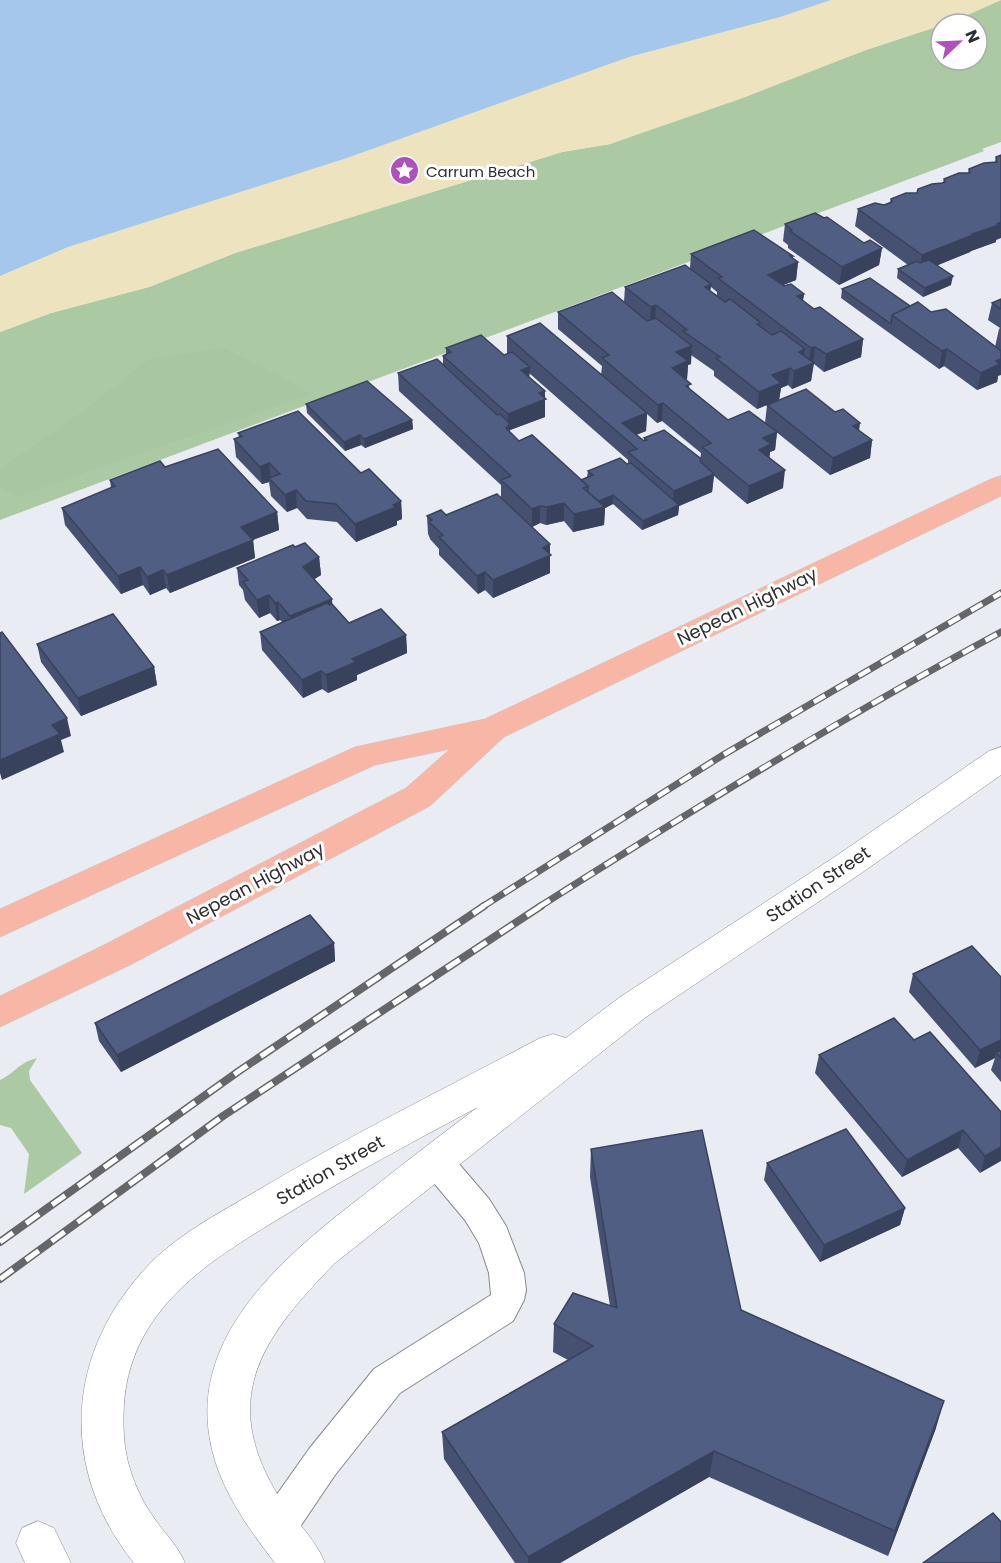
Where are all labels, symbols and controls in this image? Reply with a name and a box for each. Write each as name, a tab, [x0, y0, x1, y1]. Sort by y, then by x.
north arrow	[929, 12, 989, 72]
text: N	[959, 26, 985, 46]
place icon: Carrum Beach	[389, 155, 421, 187]
place label: Carrum Beach	[426, 161, 535, 182]
street label: Nepean Highway	[673, 561, 821, 651]
street label: Nepean Highway	[181, 836, 329, 930]
street label: Station Street	[761, 840, 875, 928]
street label: Station Street	[271, 1129, 389, 1211]

